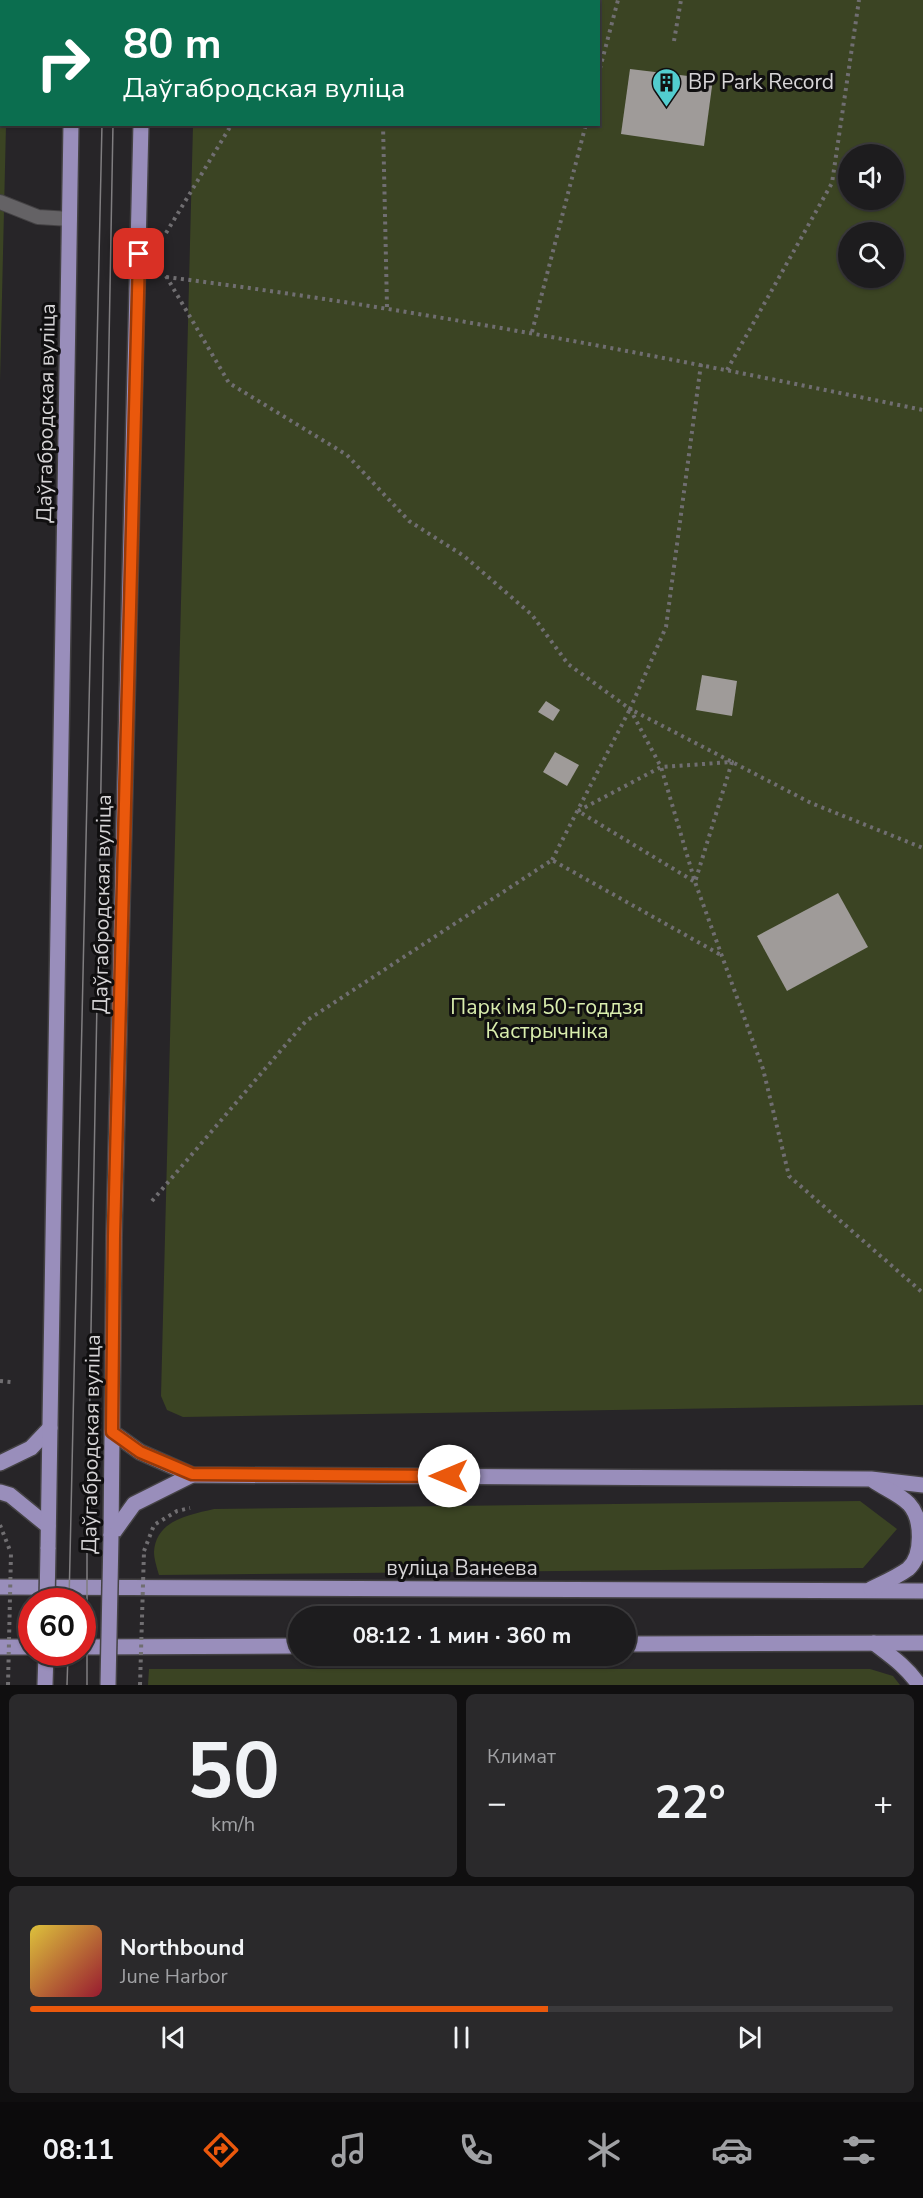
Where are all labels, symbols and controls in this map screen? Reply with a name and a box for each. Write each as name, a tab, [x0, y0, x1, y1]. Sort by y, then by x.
text: 80 m	[123, 16, 222, 73]
icon: right	[24, 24, 102, 102]
building icon: BP Park Record	[651, 66, 683, 108]
place label: BP Park Record	[688, 68, 834, 96]
text: Даўгабродская вуліца	[123, 70, 405, 107]
map controls	[838, 144, 904, 288]
button: sound	[838, 144, 904, 210]
button: search	[838, 222, 904, 288]
pin	[113, 228, 164, 279]
icon: arrive	[122, 237, 155, 270]
street label: Даўгабродская вуліца	[30, 303, 62, 523]
street label: Даўгабродская вуліца	[86, 794, 118, 1014]
park label: Парк імя 50-годдзя Кастрычніка	[450, 993, 644, 1045]
street label: Даўгабродская вуліца	[75, 1334, 107, 1554]
position arrow	[417, 1444, 481, 1508]
street label: вуліца Ванеева	[386, 1554, 538, 1582]
speed limit sign: 60	[18, 1588, 96, 1666]
text: 08:12 · 1 мин · 360 m	[353, 1621, 571, 1651]
text: 50	[186, 1718, 280, 1825]
text: Климат	[487, 1743, 556, 1770]
text: 22°	[654, 1773, 726, 1834]
text: −	[487, 1781, 507, 1826]
text: +	[873, 1781, 893, 1826]
text: km/h	[211, 1811, 255, 1838]
text: Northbound	[120, 1933, 244, 1963]
text: June Harbor	[120, 1963, 228, 1990]
icon: previous	[157, 2021, 190, 2054]
icon: pause	[445, 2021, 478, 2054]
icon: next	[733, 2021, 766, 2054]
icon: directions	[200, 2129, 242, 2171]
icon: music	[328, 2129, 370, 2171]
icon: phone	[455, 2129, 497, 2171]
icon: climate	[583, 2129, 625, 2171]
icon: car	[711, 2129, 753, 2171]
icon: filters	[838, 2129, 880, 2171]
text: 08:11	[43, 2132, 114, 2169]

